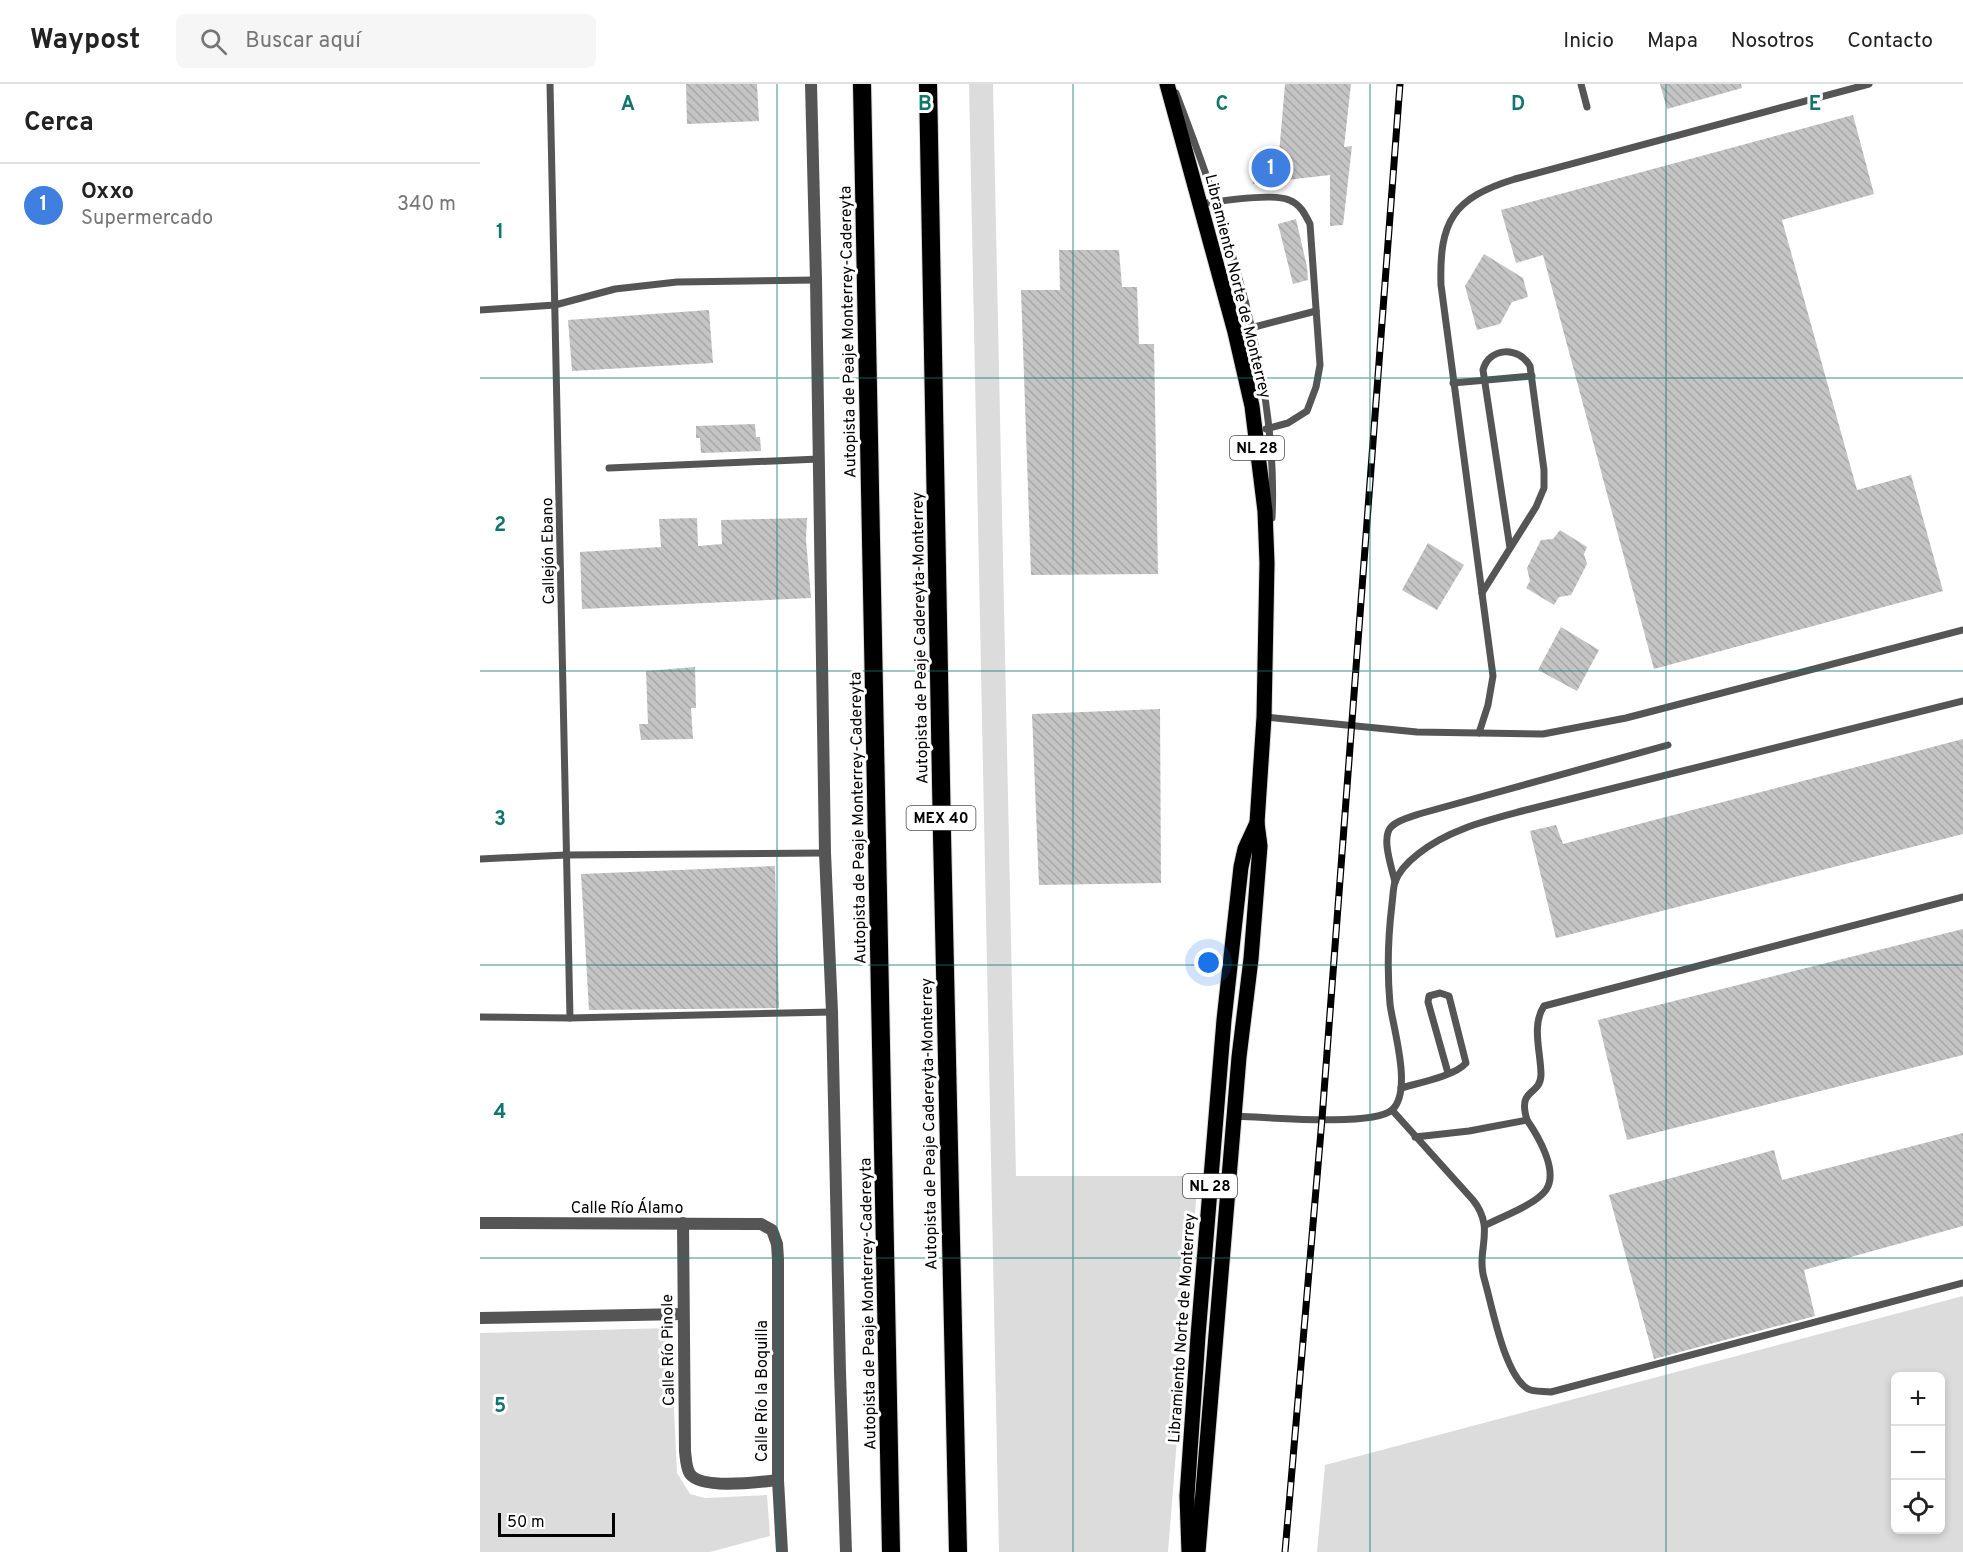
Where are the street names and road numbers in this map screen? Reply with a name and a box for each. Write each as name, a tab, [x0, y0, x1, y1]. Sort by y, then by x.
street label: Libramiento Norte de Monterrey	[1199, 172, 1275, 401]
street label: Autopista de Peaje Monterrey-Cadereyta	[836, 186, 862, 478]
road number: NL 28	[1230, 436, 1284, 460]
street label: Autopista de Peaje Cadereyta-Monterrey	[908, 492, 934, 784]
street label: Callejón Ebano	[538, 497, 560, 605]
street label: Autopista de Peaje Monterrey-Cadereyta	[846, 672, 872, 964]
road number: MEX 40	[906, 806, 976, 830]
street label: Autopista de Peaje Cadereyta-Monterrey	[917, 978, 943, 1270]
street label: Autopista de Peaje Monterrey-Cadereyta	[856, 1158, 882, 1450]
road number: NL 28	[1183, 1174, 1237, 1198]
street label: Calle Río Álamo	[571, 1197, 683, 1219]
street label: Libramiento Norte de Monterrey	[1165, 1213, 1201, 1444]
street label: Calle Río Pinole	[658, 1294, 680, 1406]
street label: Calle Río la Boquilla	[753, 1320, 773, 1462]

